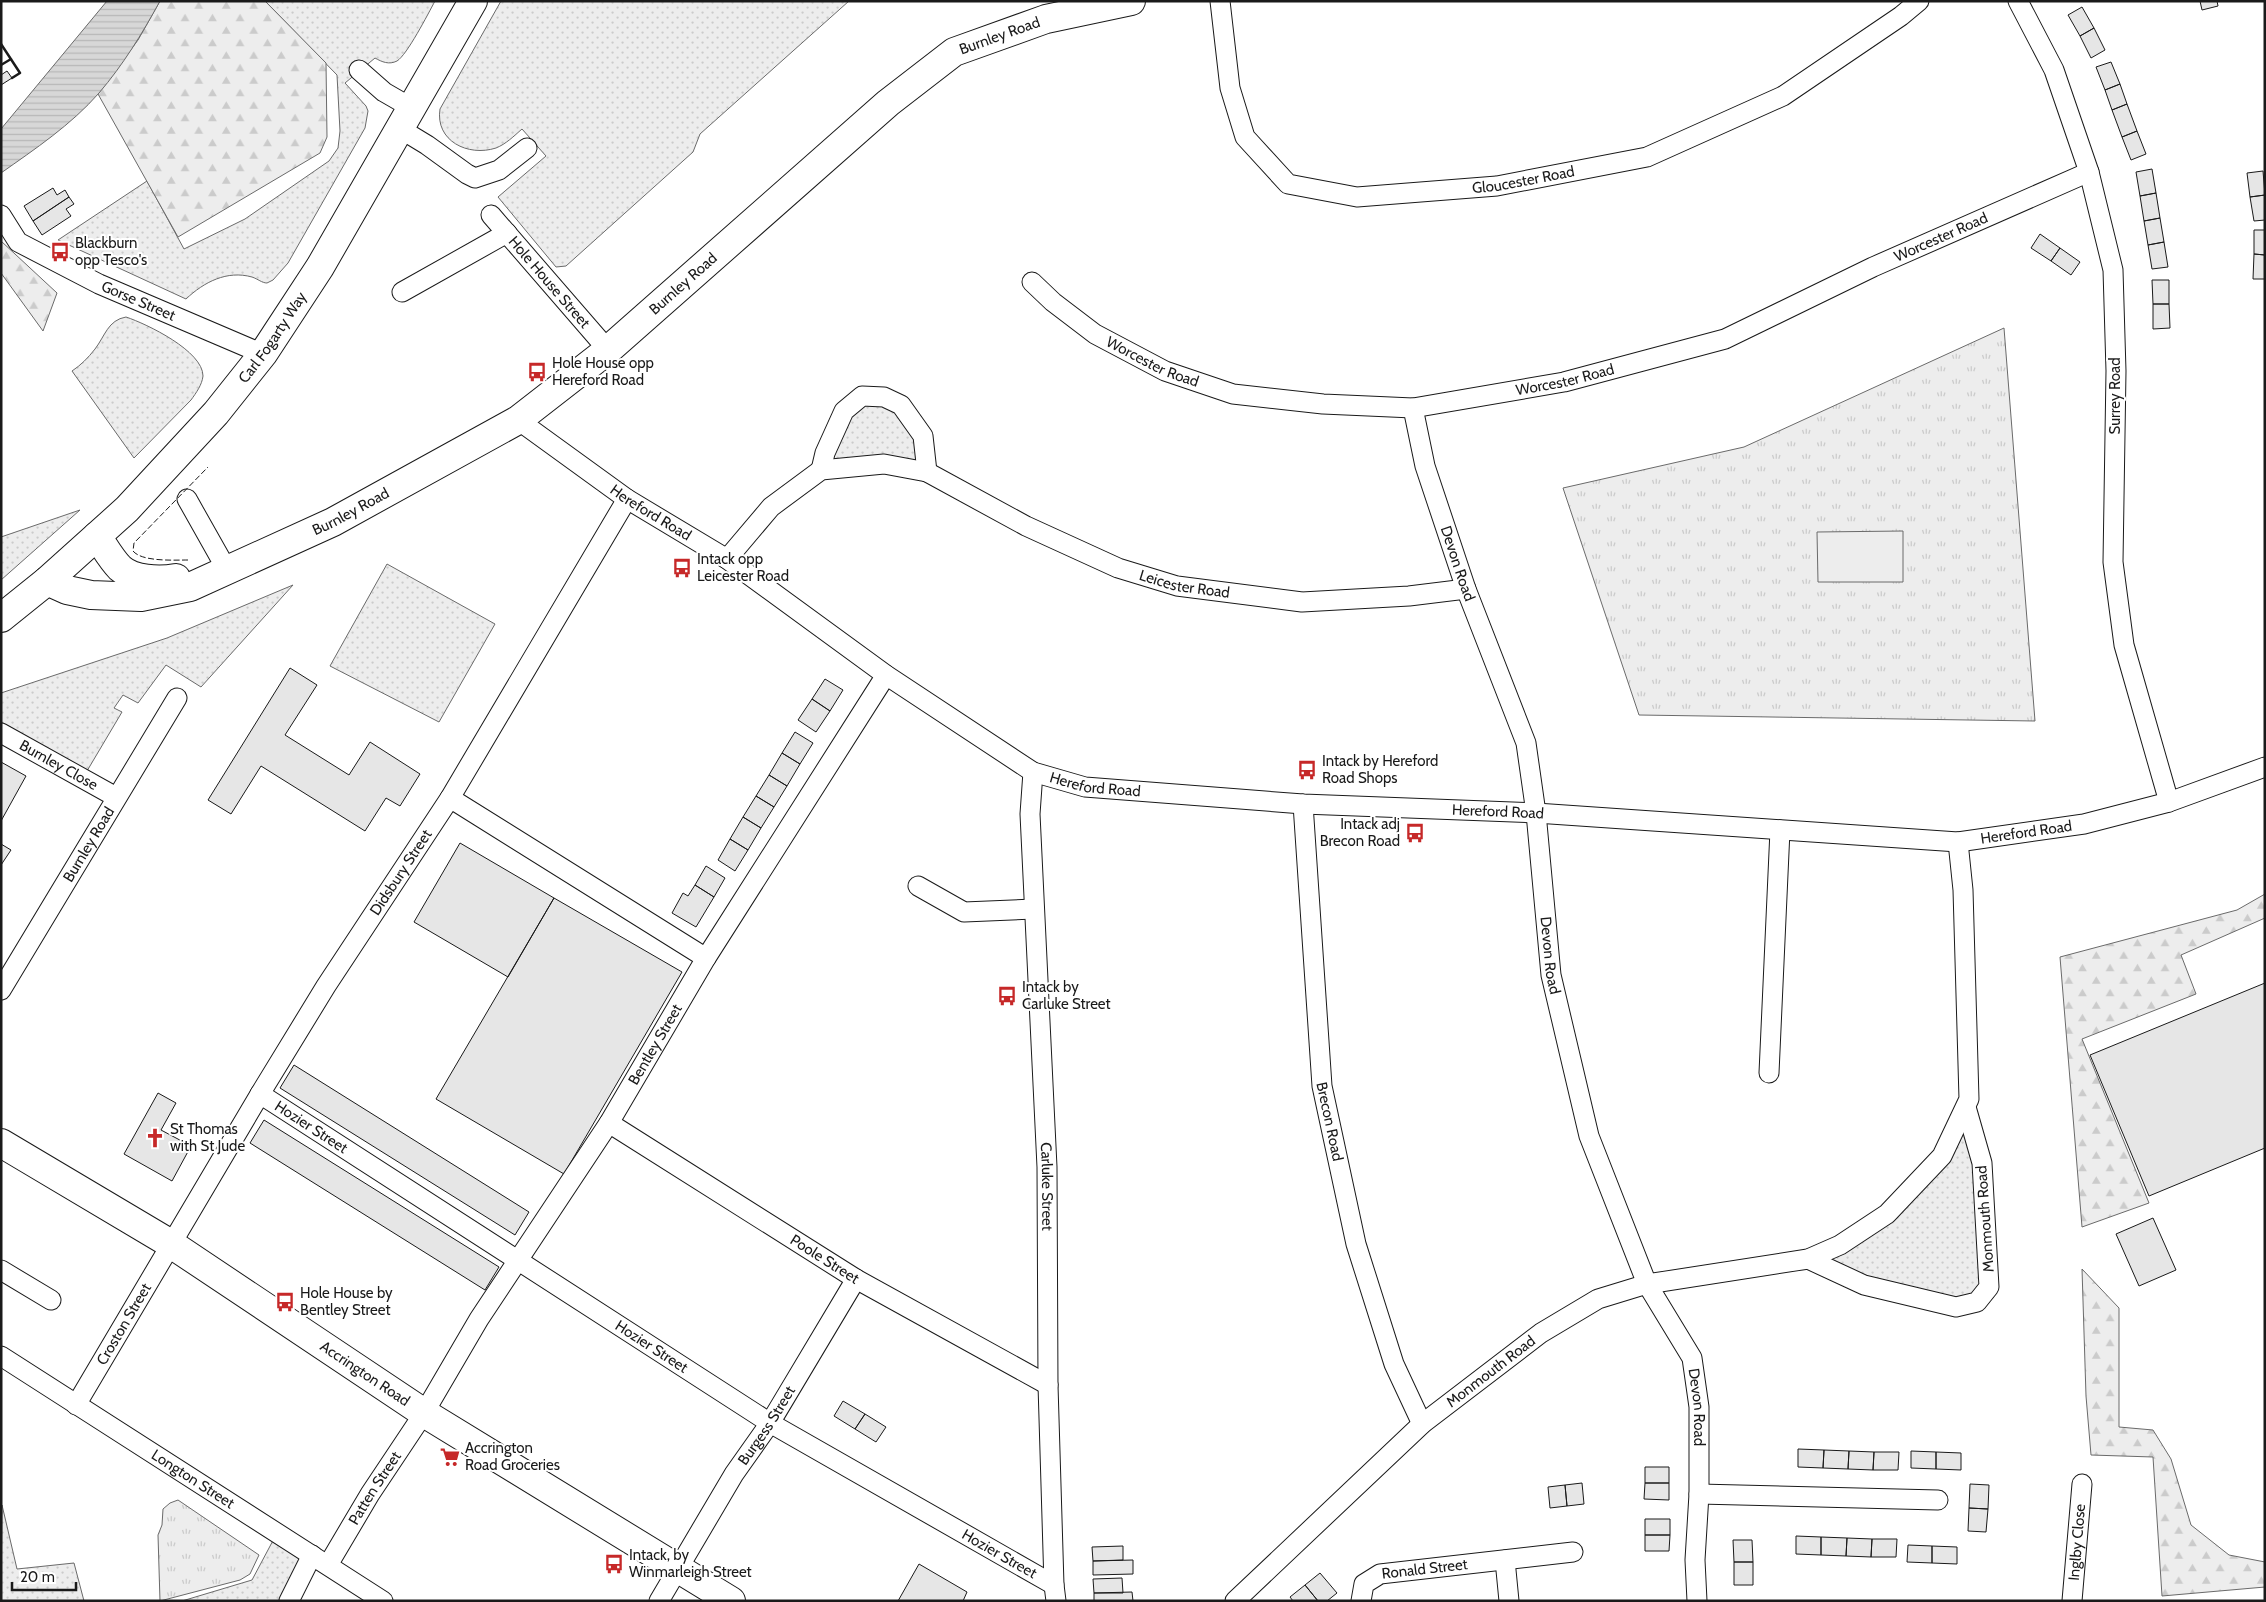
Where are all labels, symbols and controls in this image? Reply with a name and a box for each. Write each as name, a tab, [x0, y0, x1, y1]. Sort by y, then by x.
street label: Burnley Road	[957, 13, 1042, 58]
street label: Gloucester Road	[1471, 162, 1576, 197]
street label: Worcester Road	[1891, 209, 1990, 266]
street label: Hole House Street	[505, 233, 594, 332]
place label: Blackburn opp Tesco's	[75, 234, 147, 269]
bus stop icon: Blackburn opp Tesco's	[49, 241, 71, 263]
street label: Burnley Road	[645, 249, 721, 318]
street label: Gorse Street	[99, 277, 178, 325]
street label: Carl Fogarty Way	[234, 288, 311, 387]
street label: Worcester Road	[1103, 333, 1201, 391]
place label: Hole House opp Hereford Road	[552, 354, 654, 389]
street label: Surrey Road	[2106, 358, 2124, 434]
street label: Worcester Road	[1514, 360, 1616, 399]
bus stop icon: Hole House opp Hereford Road	[526, 361, 548, 383]
street label: Hereford Road	[607, 481, 695, 545]
street label: Burnley Road	[309, 484, 392, 539]
street label: Devon Road	[1437, 524, 1479, 604]
place label: Intack opp Leicester Road	[697, 550, 789, 585]
bus stop icon: Intack opp Leicester Road	[671, 557, 693, 579]
street label: Leicester Road	[1137, 566, 1231, 602]
street label: Burnley Close	[16, 736, 101, 794]
place label: Intack by Hereford Road Shops	[1322, 752, 1438, 787]
bus stop icon: Intack by Hereford Road Shops	[1296, 759, 1318, 781]
street label: Hereford Road	[1048, 768, 1141, 800]
street label: Hereford Road	[1451, 801, 1545, 823]
street label: Burnley Road	[59, 804, 118, 885]
place label: Intack adj Brecon Road	[1320, 815, 1400, 850]
street label: Hereford Road	[1979, 817, 2073, 848]
bus stop icon: Intack adj Brecon Road	[1404, 822, 1426, 844]
street label: Didsbury Street	[366, 826, 436, 919]
street label: Devon Road	[1537, 916, 1564, 996]
place label: Intack by Carluke Street	[1022, 978, 1111, 1013]
bus stop icon: Intack by Carluke Street	[996, 985, 1018, 1007]
street label: Bentley Street	[624, 1001, 686, 1088]
street label: Brecon Road	[1312, 1080, 1347, 1163]
street label: Hozier Street	[271, 1097, 351, 1157]
place label: St Thomas with St Jude	[170, 1120, 245, 1155]
church icon: St Thomas with St Jude	[144, 1127, 166, 1149]
street label: Carluke Street	[1037, 1142, 1056, 1231]
street label: Monmouth Road	[1972, 1165, 1998, 1273]
street label: Poole Street	[787, 1231, 862, 1288]
street label: Croston Street	[93, 1280, 155, 1368]
place label: Hole House by Bentley Street	[300, 1284, 393, 1319]
bus stop icon: Hole House by Bentley Street	[274, 1291, 296, 1313]
street label: Hozier Street	[612, 1317, 691, 1377]
street label: Monmouth Road	[1443, 1332, 1539, 1411]
street label: Accrington Road	[317, 1337, 413, 1410]
street label: Devon Road	[1685, 1367, 1708, 1446]
street label: Burgess Street	[734, 1383, 799, 1469]
place label: Accrington Road Groceries	[465, 1439, 560, 1474]
street label: Longton Street	[148, 1446, 238, 1512]
supermarket icon: Accrington Road Groceries	[439, 1446, 461, 1468]
street label: Patten Street	[345, 1448, 405, 1528]
street label: Inglby Close	[2065, 1503, 2089, 1581]
street label: Hozier Street	[959, 1525, 1040, 1582]
place label: Intack, by Winmarleigh Street	[629, 1546, 752, 1581]
bus stop icon: Intack, by Winmarleigh Street	[603, 1553, 625, 1575]
street label: Ronald Street	[1381, 1555, 1469, 1583]
scale bar	[12, 1560, 76, 1592]
text: 20 m	[20, 1568, 55, 1586]

